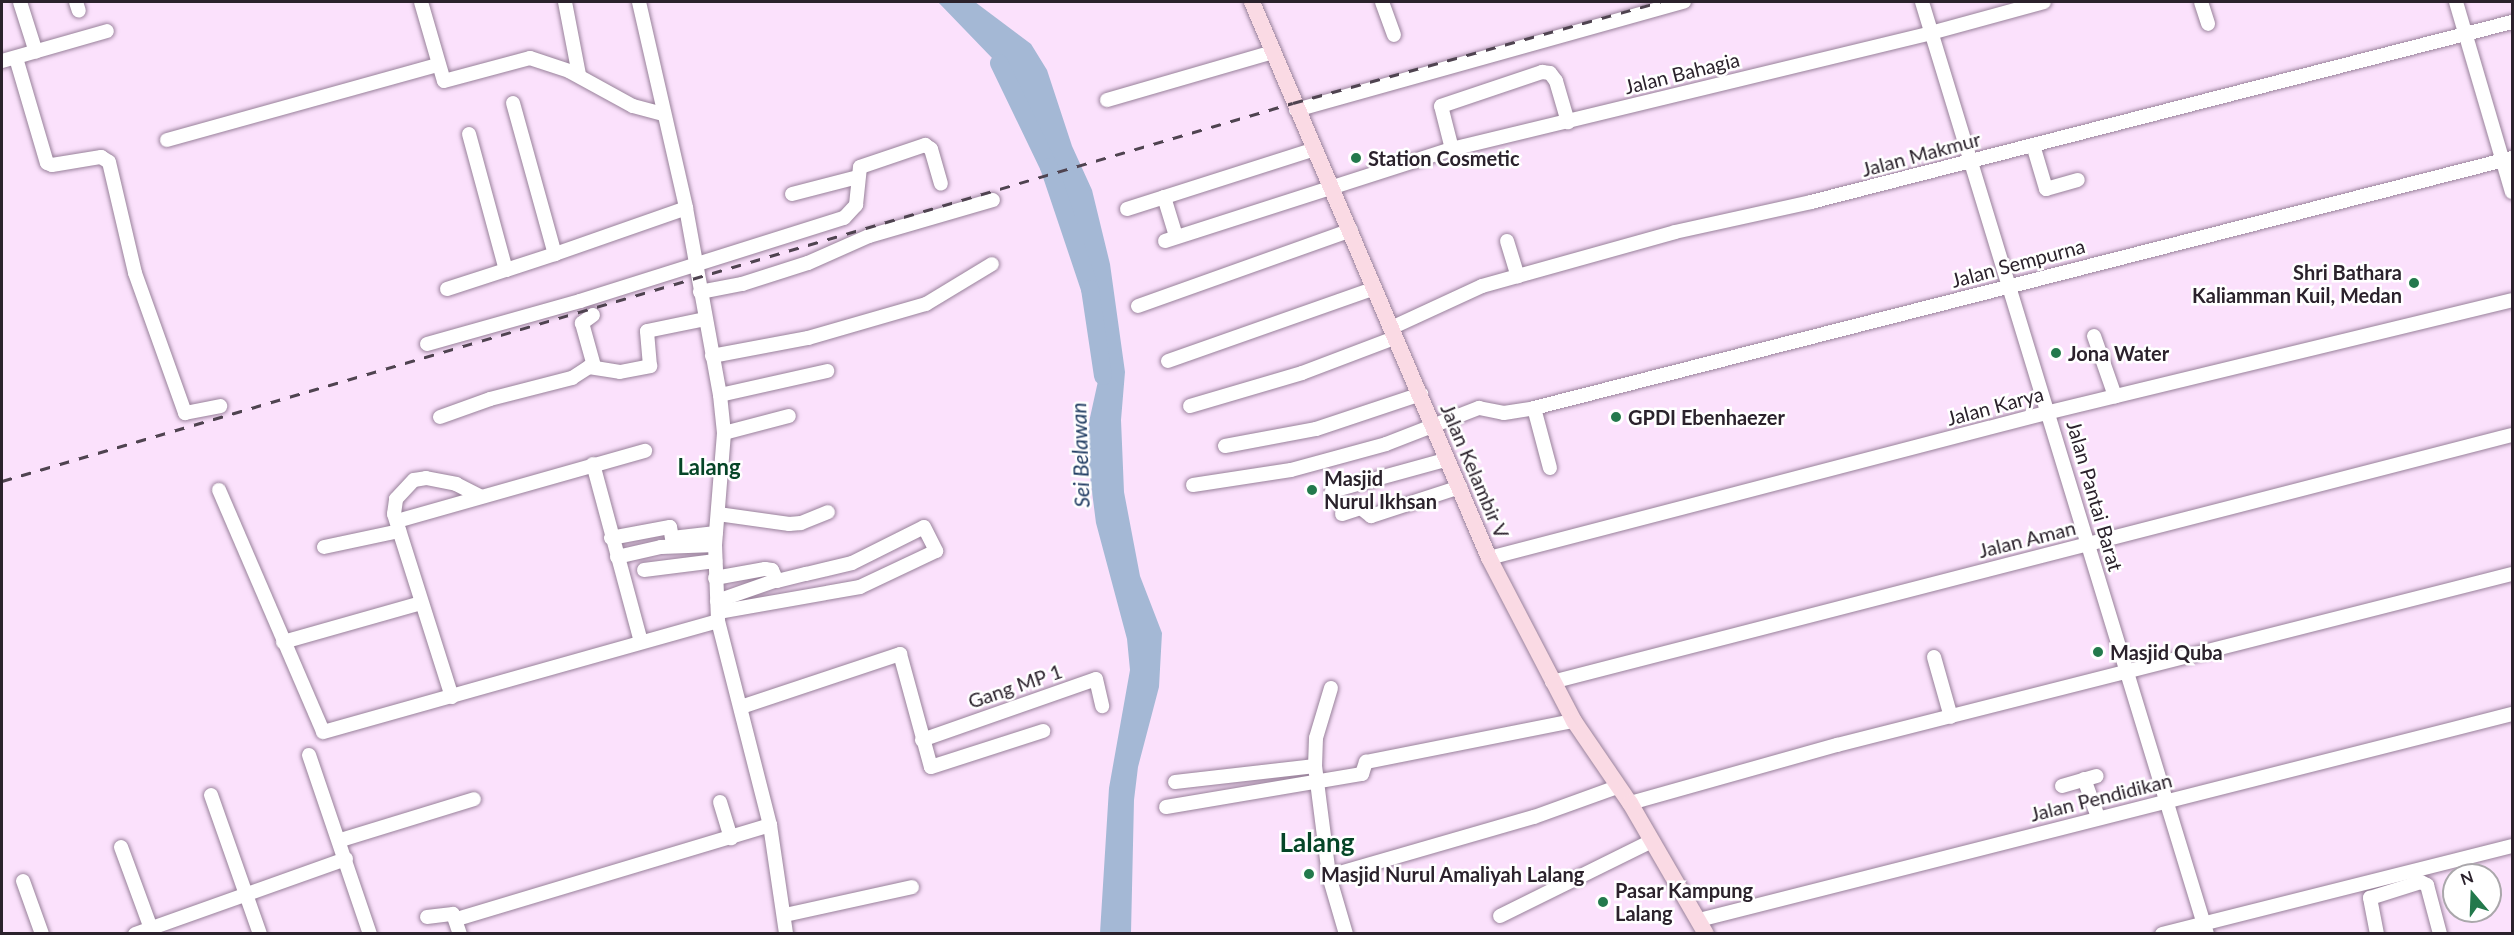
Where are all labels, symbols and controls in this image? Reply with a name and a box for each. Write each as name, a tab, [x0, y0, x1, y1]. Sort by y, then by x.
street label: Jalan Bahagia	[1622, 47, 1742, 99]
street label: Jalan Makmur	[1859, 127, 1983, 181]
place label: Station Cosmetic	[1368, 146, 1520, 170]
marker: Station Cosmetic	[1349, 151, 1363, 165]
street label: Jalan Sempurna	[1949, 234, 2087, 292]
place label: Shri Bathara Kaliamman Kuil, Medan	[2192, 260, 2402, 307]
marker: Shri Bathara Kaliamman Kuil, Medan	[2407, 276, 2421, 290]
place label: Jona Water	[2068, 341, 2169, 365]
marker: Jona Water	[2049, 346, 2063, 360]
street label: Jalan Karya	[1944, 382, 2046, 430]
street label: Jalan Kelambir V	[1436, 400, 1514, 542]
water label: Sei Belawan	[1066, 402, 1094, 508]
place label: GPDI Ebenhaezer	[1628, 405, 1785, 429]
marker: GPDI Ebenhaezer	[1609, 410, 1623, 424]
street label: Jalan Pantai Barat	[2062, 418, 2128, 574]
district label: Lalang	[677, 454, 741, 480]
place label: Masjid Nurul Ikhsan	[1324, 466, 1437, 513]
marker: Masjid Nurul Ikhsan	[1305, 483, 1319, 497]
street label: Jalan Aman	[1976, 515, 2078, 563]
place label: Masjid Quba	[2110, 640, 2223, 664]
marker: Masjid Quba	[2091, 645, 2105, 659]
street label: Gang MP 1	[965, 659, 1065, 713]
street label: Jalan Pendidikan	[2028, 768, 2174, 826]
district label: Lalang	[1280, 827, 1354, 859]
place label: Masjid Nurul Amaliyah Lalang	[1321, 862, 1585, 886]
north arrow	[2442, 863, 2502, 923]
text: N	[2458, 866, 2476, 888]
marker: Masjid Nurul Amaliyah Lalang	[1302, 867, 1316, 881]
place label: Pasar Kampung Lalang	[1615, 879, 1754, 926]
marker: Pasar Kampung Lalang	[1596, 895, 1610, 909]

